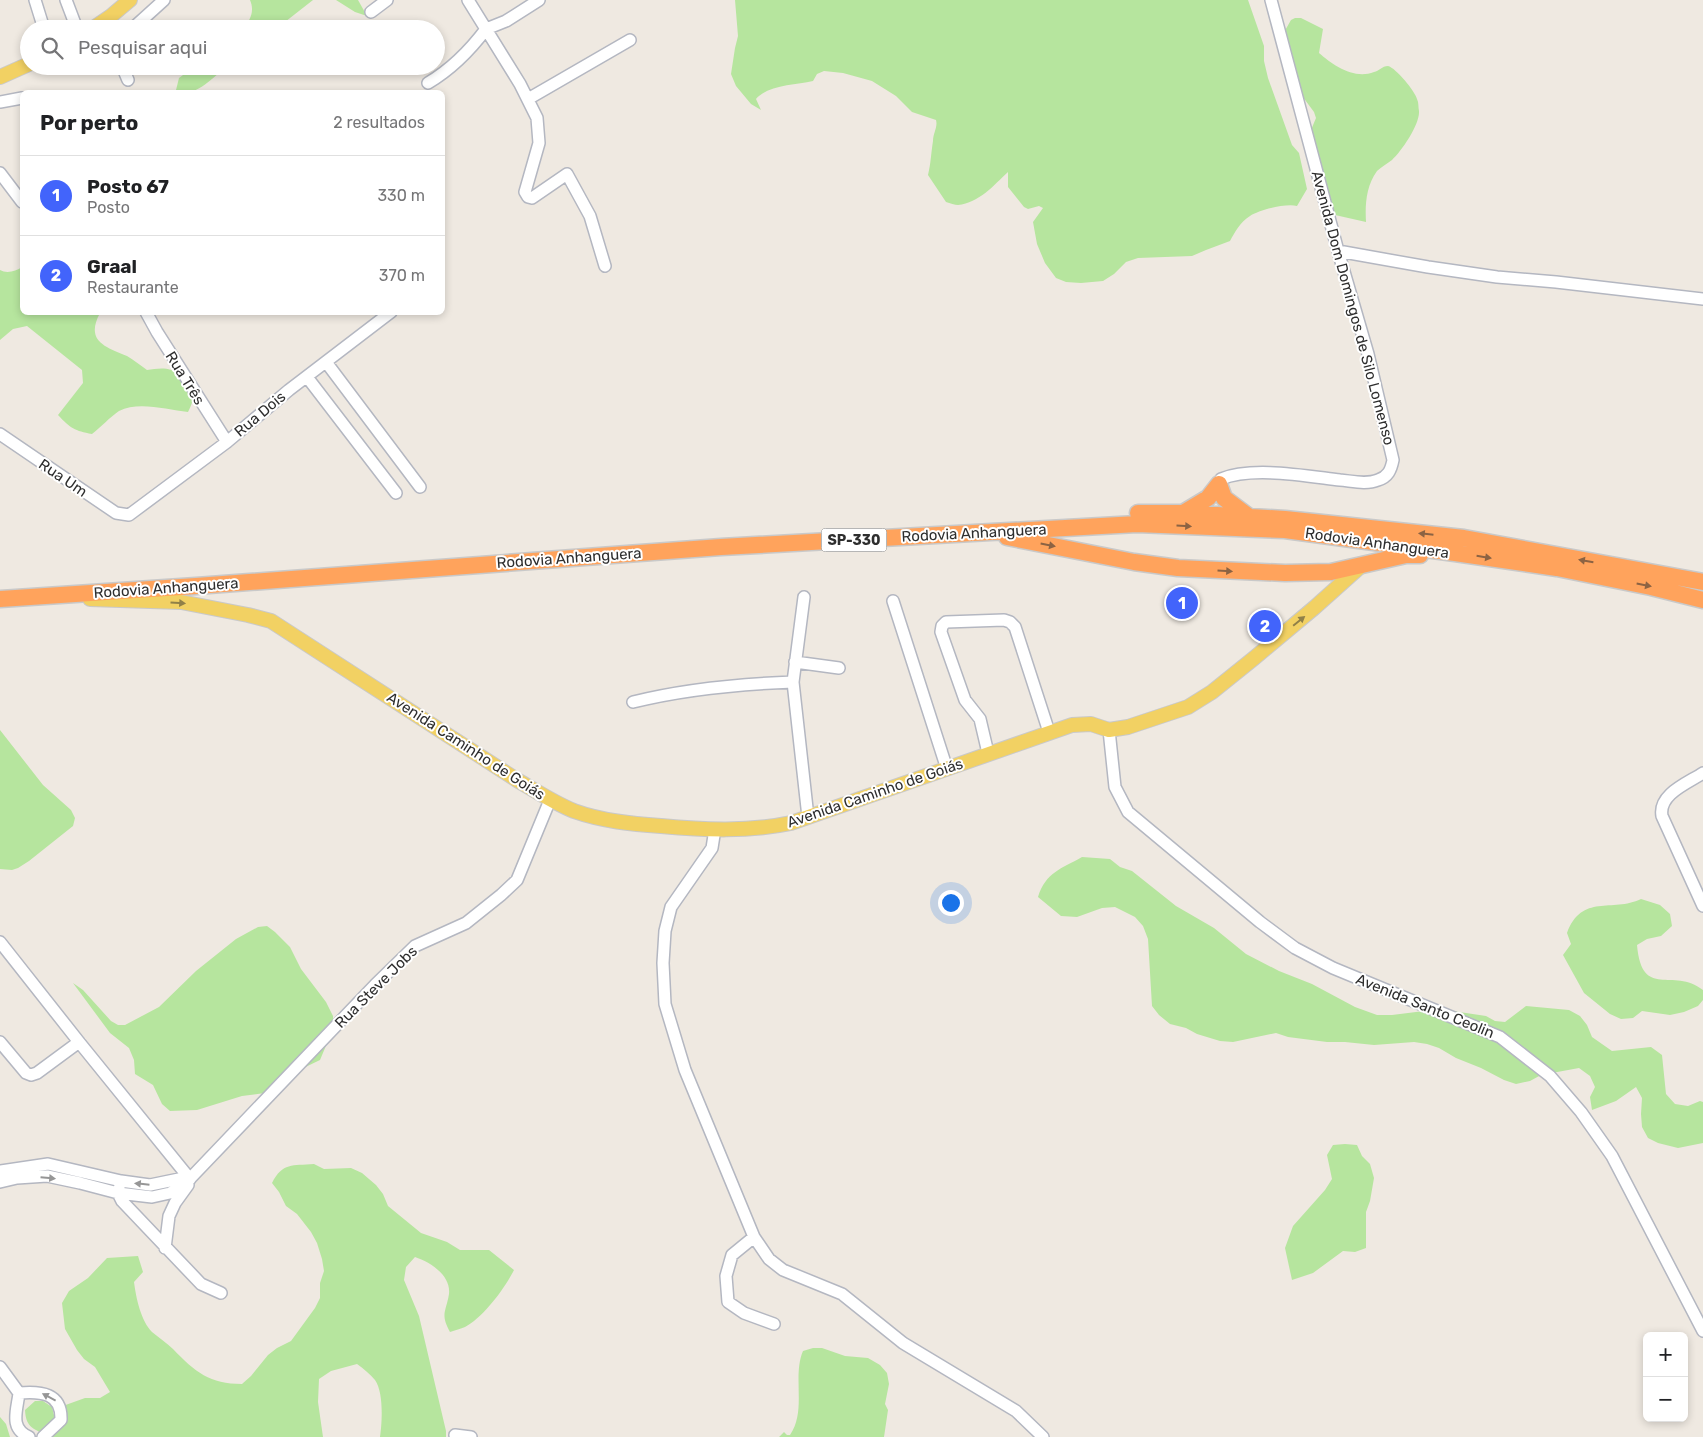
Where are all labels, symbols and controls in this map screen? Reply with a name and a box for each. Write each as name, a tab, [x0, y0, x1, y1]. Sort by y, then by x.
search box	[20, 20, 445, 75]
icon: search	[38, 34, 66, 62]
text: Pesquisar aqui	[78, 36, 207, 59]
text: Por perto	[40, 110, 138, 135]
text: 2 resultados	[333, 113, 425, 132]
street label: Avenida Dom Domingos de Silo Lomenso	[1308, 169, 1398, 447]
text: Posto 67	[87, 175, 169, 198]
text: 1	[52, 186, 60, 205]
text: 330 m	[377, 186, 425, 205]
text: Posto	[87, 198, 130, 217]
text: Graal	[87, 255, 137, 278]
text: 2	[51, 266, 61, 285]
text: 370 m	[379, 266, 425, 285]
text: Restaurante	[87, 278, 179, 297]
street label: Rua Três	[162, 348, 209, 408]
street label: Rua Dois	[231, 387, 289, 441]
street label: Rua Um	[35, 455, 91, 501]
street label: Rodovia Anhanguera	[901, 520, 1047, 546]
one-way arrow	[1176, 522, 1192, 530]
street label: Rodovia Anhanguera	[1304, 524, 1450, 562]
road number: SP-330	[822, 528, 886, 552]
one-way arrow	[1418, 530, 1434, 538]
one-way arrow	[1040, 542, 1056, 550]
street label: Rodovia Anhanguera	[496, 544, 642, 572]
one-way arrow	[1477, 554, 1493, 562]
one-way arrow	[1578, 557, 1594, 565]
one-way arrow	[1218, 567, 1234, 575]
street label: Rodovia Anhanguera	[93, 574, 239, 602]
one-way arrow	[1637, 582, 1653, 590]
pin: 1	[1166, 584, 1198, 622]
one-way arrow	[170, 599, 186, 607]
pin: 2	[1249, 607, 1281, 645]
one-way arrow	[1292, 616, 1305, 627]
street label: Avenida Caminho de Goiás	[384, 688, 549, 804]
street label: Avenida Caminho de Goiás	[785, 754, 966, 832]
your location	[938, 890, 964, 916]
street label: Rua Steve Jobs	[331, 942, 421, 1032]
street label: Avenida Santo Ceolin	[1353, 970, 1497, 1042]
one-way arrow	[41, 1174, 57, 1182]
one-way arrow	[134, 1180, 150, 1188]
map controls	[1643, 1332, 1688, 1422]
button: +	[1643, 1332, 1688, 1377]
button: −	[1643, 1377, 1688, 1422]
one-way arrow	[42, 1393, 57, 1401]

